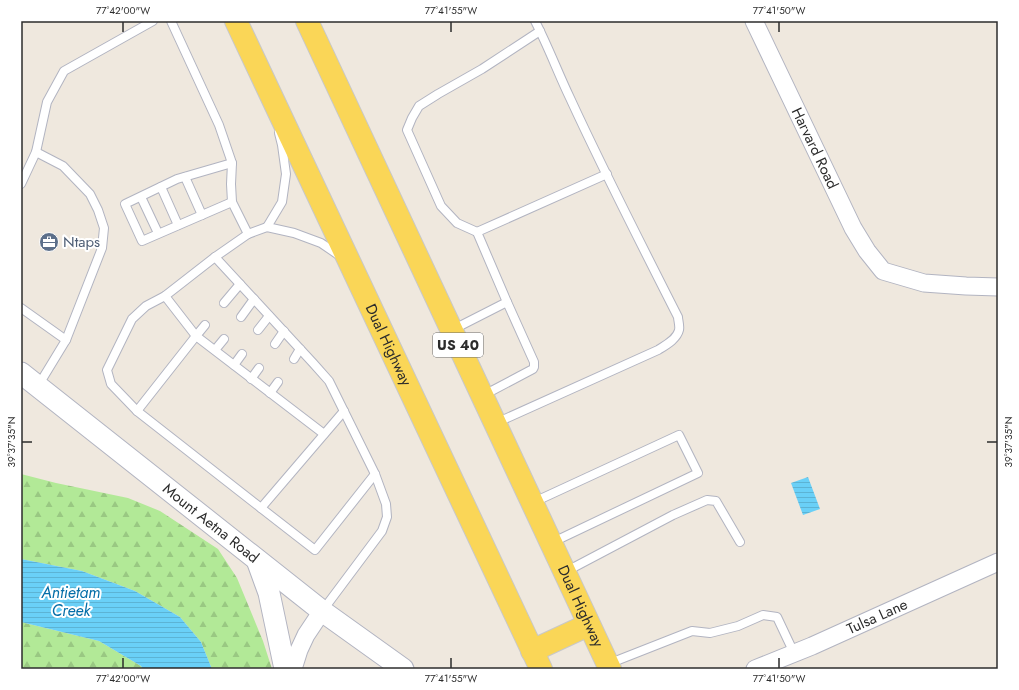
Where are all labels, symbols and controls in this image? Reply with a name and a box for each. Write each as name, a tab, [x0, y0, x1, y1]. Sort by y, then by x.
text: 77°42'00"W	[96, 3, 150, 18]
text: 77°41'55"W	[425, 3, 477, 18]
text: 77°41'50"W	[753, 3, 805, 18]
street label: Harvard Road	[786, 104, 844, 193]
office icon: Ntaps	[38, 231, 60, 253]
place label: Ntaps	[63, 231, 100, 253]
street label: Dual Highway	[360, 300, 417, 390]
road number: US 40	[433, 333, 483, 357]
text: 39°37'35"N	[4, 417, 19, 467]
text: 39°37'35"N	[1001, 417, 1016, 467]
street label: Mount Aetna Road	[158, 478, 264, 568]
street label: Dual Highway	[552, 562, 609, 651]
water label: Antietam Creek	[41, 581, 100, 622]
street label: Tulsa Lane	[843, 593, 911, 640]
text: 77°42'00"W	[96, 671, 150, 686]
text: 77°41'55"W	[425, 671, 477, 686]
text: 77°41'50"W	[753, 671, 805, 686]

